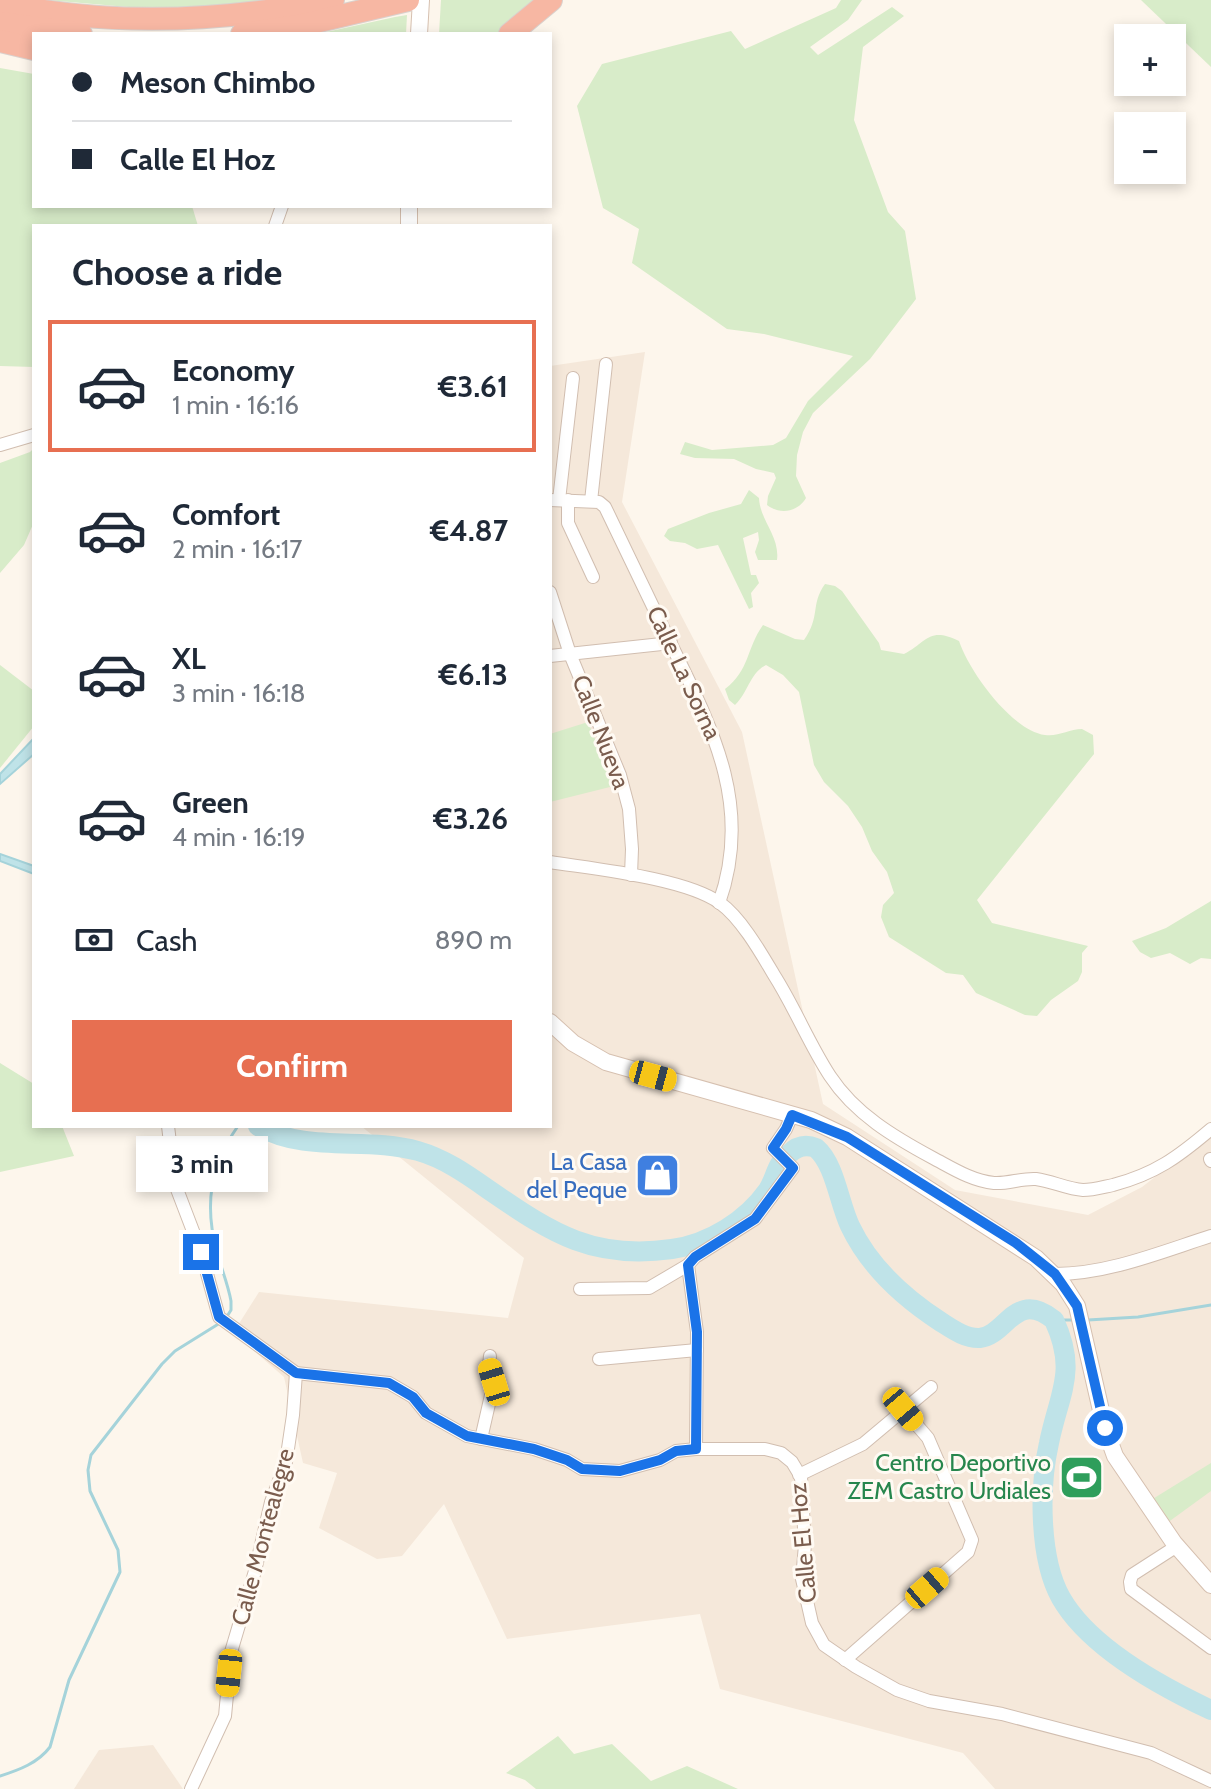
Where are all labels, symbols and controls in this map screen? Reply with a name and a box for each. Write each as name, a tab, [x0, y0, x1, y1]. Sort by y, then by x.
map controls	[1114, 24, 1186, 184]
button: +	[1114, 24, 1186, 96]
text: Meson Chimbo	[120, 64, 315, 101]
button: −	[1114, 112, 1186, 184]
text: Calle El Hoz	[120, 141, 275, 178]
text: Choose a ride	[72, 250, 282, 294]
icon: car	[76, 350, 148, 422]
text: Economy	[172, 352, 295, 389]
text: €3.61	[438, 368, 508, 405]
text: 1 min · 16:16	[172, 389, 299, 421]
icon: car	[76, 494, 148, 566]
text: Comfort	[172, 496, 280, 533]
text: €4.87	[430, 512, 508, 549]
text: 2 min · 16:17	[172, 533, 302, 565]
street label: Calle La Sorna	[641, 601, 728, 745]
icon: car	[76, 638, 148, 710]
text: XL	[172, 640, 206, 677]
text: €6.13	[439, 656, 508, 693]
street label: Calle Nueva	[566, 671, 637, 793]
text: 3 min · 16:18	[172, 677, 306, 709]
icon: car	[76, 782, 148, 854]
text: Green	[172, 784, 249, 821]
text: €3.26	[433, 800, 508, 837]
text: 4 min · 16:19	[172, 821, 306, 853]
icon: cash	[72, 918, 116, 962]
text: Cash	[136, 922, 198, 959]
text: 890 m	[435, 924, 512, 956]
button: Confirm	[72, 1020, 512, 1112]
car	[627, 1058, 679, 1094]
callout: 3 min	[135, 1136, 267, 1192]
place label: La Casa del Peque	[526, 1147, 627, 1204]
text: 3 min	[170, 1148, 234, 1180]
shop icon: La Casa del Peque	[634, 1152, 682, 1200]
route end	[183, 1234, 219, 1270]
car	[476, 1356, 512, 1408]
car	[878, 1383, 928, 1435]
route start	[1087, 1410, 1123, 1446]
street label: Calle Montealegre	[225, 1445, 300, 1629]
place label: Centro Deportivo ZEM Castro Urdiales	[847, 1448, 1051, 1505]
sports icon: Centro Deportivo ZEM Castro Urdiales	[1058, 1453, 1106, 1501]
street label: Calle El Hoz	[783, 1482, 822, 1604]
car	[901, 1563, 953, 1613]
car	[215, 1648, 243, 1698]

